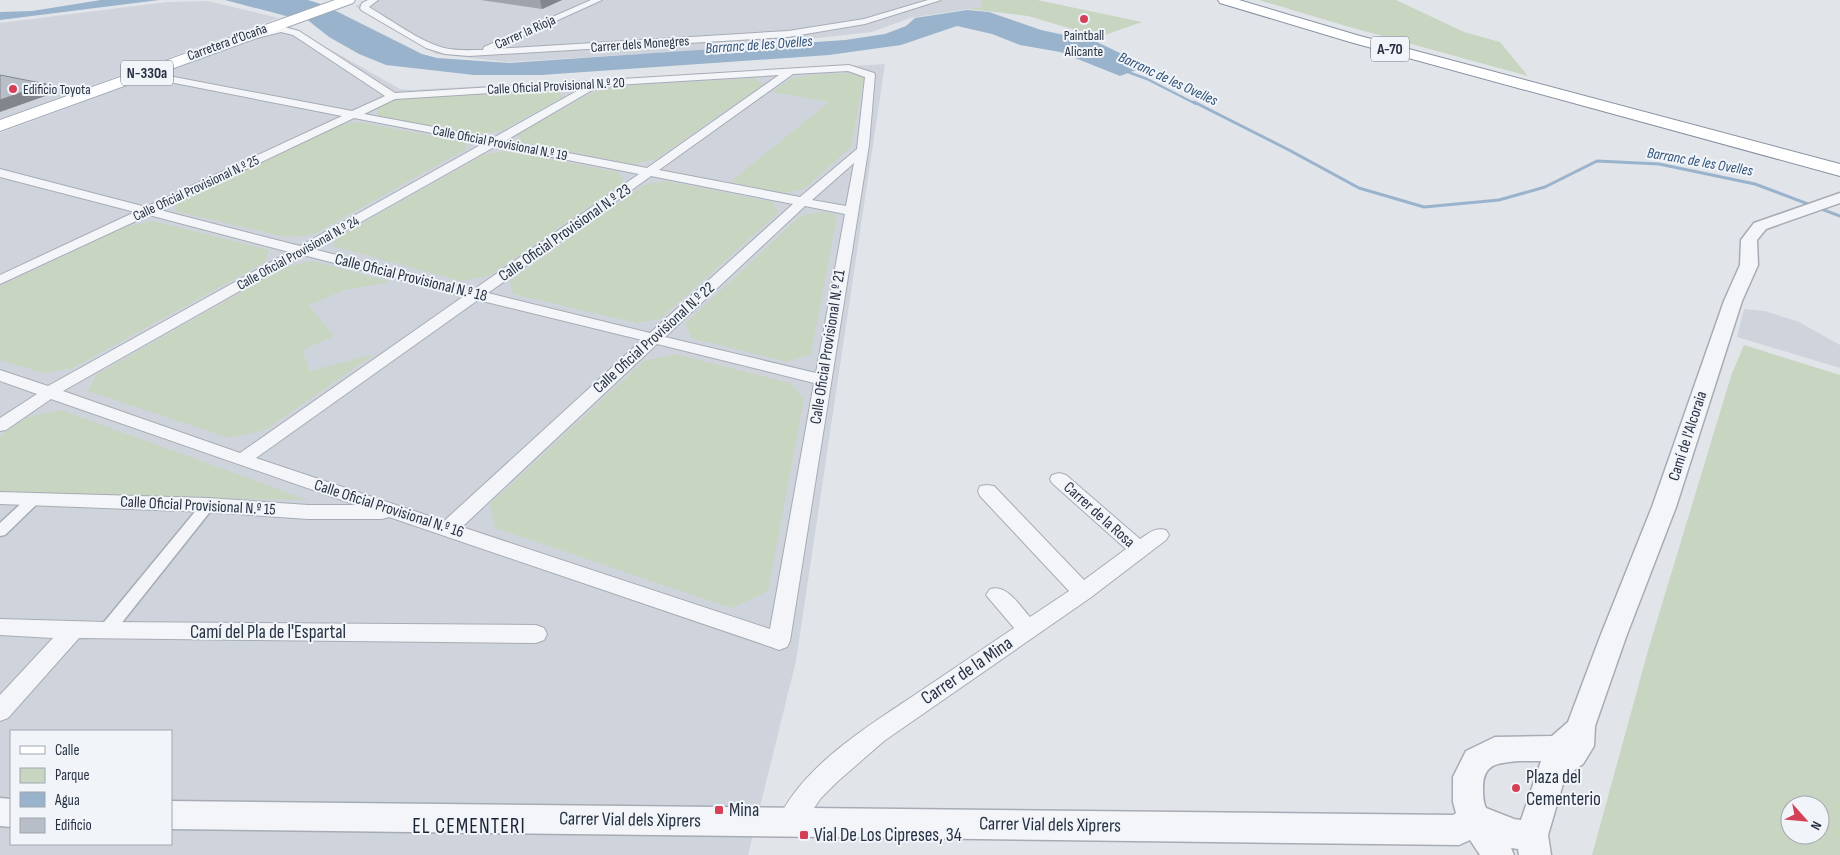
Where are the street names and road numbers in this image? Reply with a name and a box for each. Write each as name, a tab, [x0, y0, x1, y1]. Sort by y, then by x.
street label: Carrer la Rioja	[492, 11, 558, 53]
street label: Carretera d'Ocaña	[185, 20, 269, 64]
street label: Carrer dels Monegres	[590, 32, 690, 56]
road number: A-70	[1371, 36, 1409, 62]
road number: N-330a	[121, 60, 173, 86]
street label: Calle Oficial Provisional N.º 20	[487, 74, 625, 98]
street label: Calle Oficial Provisional N.º 19	[431, 122, 569, 164]
street label: Calle Oficial Provisional N.º 25	[130, 151, 262, 225]
street label: Calle Oficial Provisional N.º 23	[495, 180, 635, 286]
street label: Calle Oficial Provisional N.º 24	[234, 212, 362, 294]
street label: Calle Oficial Provisional N.º 18	[333, 250, 489, 306]
street label: Calle Oficial Provisional N.º 21	[806, 268, 850, 426]
street label: Calle Oficial Provisional N.º 22	[589, 278, 719, 398]
street label: Camí de l'Alcoraia	[1665, 389, 1711, 483]
street label: Calle Oficial Provisional N.º 16	[312, 476, 466, 542]
street label: Carrer de la Rosa	[1060, 478, 1138, 552]
street label: Calle Oficial Provisional N.º 15	[120, 492, 276, 520]
street label: Camí del Pla de l'Espartal	[190, 621, 346, 644]
street label: Carrer de la Mina	[917, 632, 1017, 710]
street label: Carrer Vial dels Xiprers	[559, 807, 701, 833]
street label: Carrer Vial dels Xiprers	[979, 812, 1121, 838]

